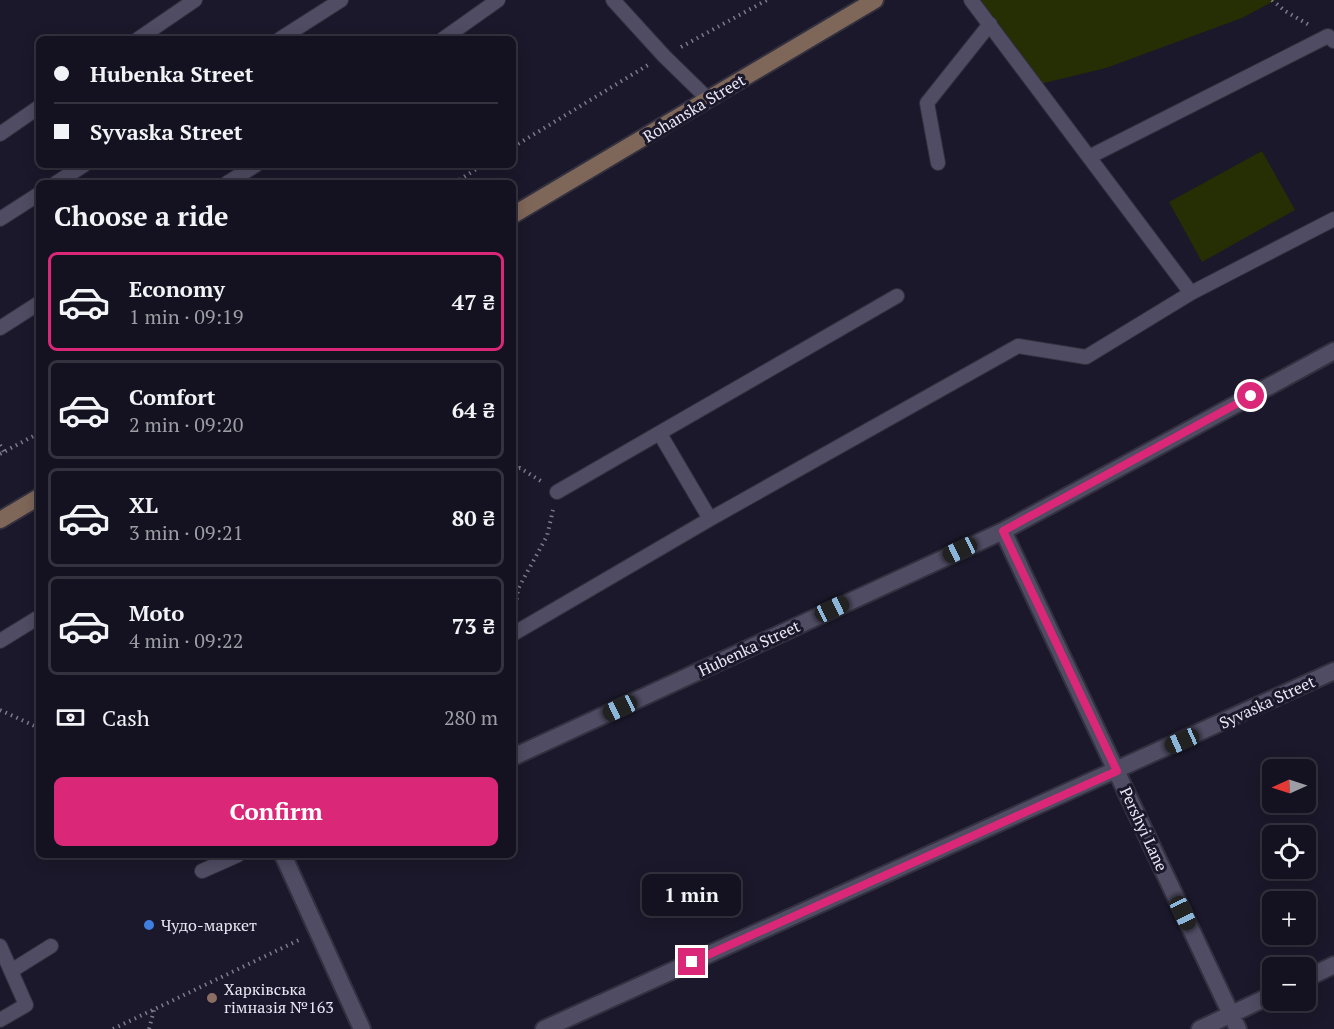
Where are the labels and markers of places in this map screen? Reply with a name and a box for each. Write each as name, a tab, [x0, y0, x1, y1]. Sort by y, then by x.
place label: Чудо-маркет	[161, 914, 257, 936]
marker: Чудо-маркет	[142, 918, 156, 932]
place label: Харківська гімназія №163	[224, 978, 334, 1018]
marker: Харківська гімназія №163	[205, 991, 219, 1005]

